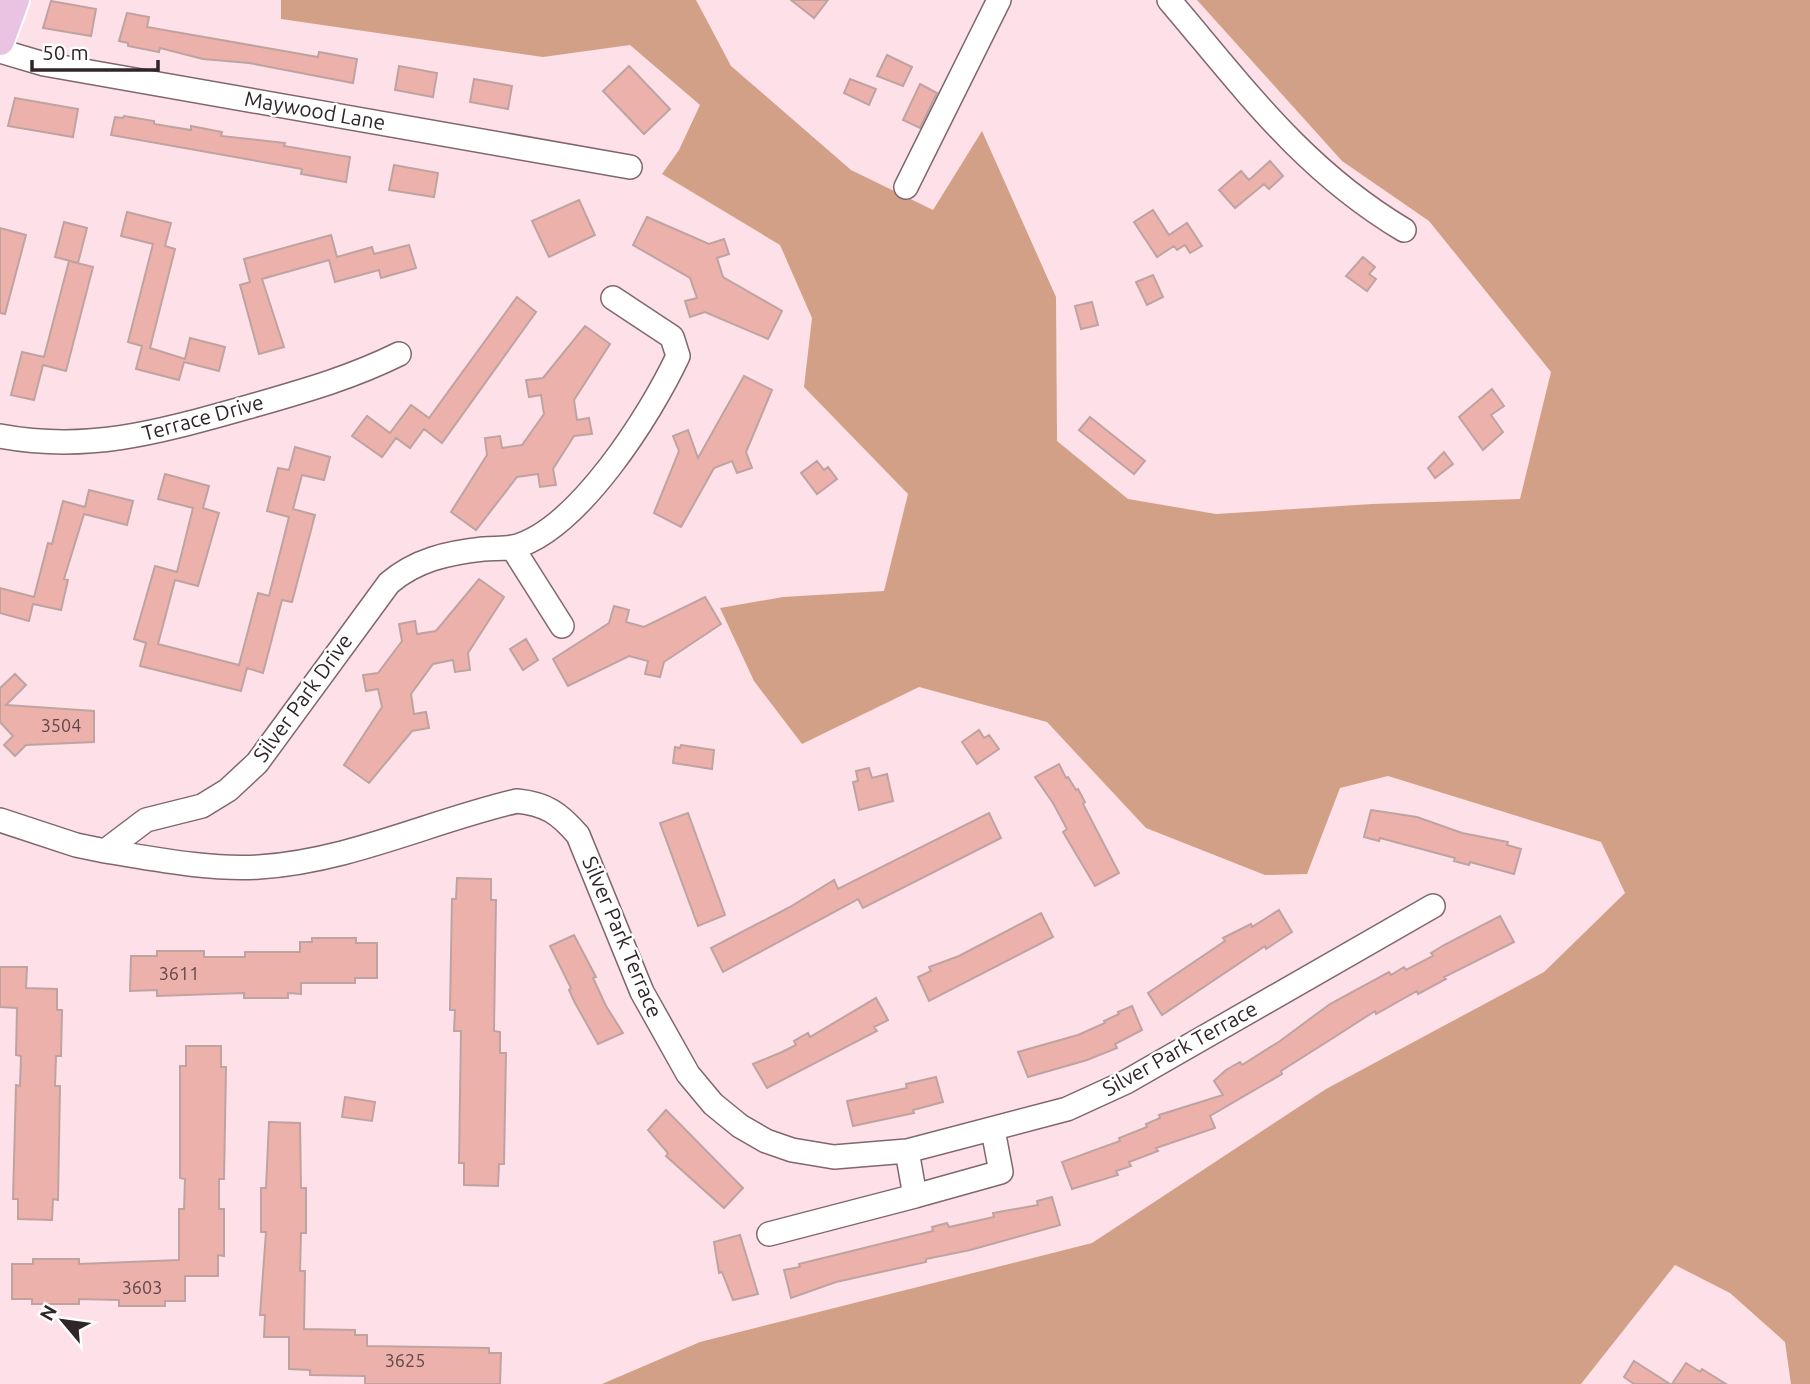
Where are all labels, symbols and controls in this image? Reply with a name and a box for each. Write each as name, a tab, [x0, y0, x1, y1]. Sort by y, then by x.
scale bar	[32, 28, 158, 72]
text: 50 m	[42, 40, 89, 64]
street label: Maywood Lane	[243, 86, 387, 134]
street label: Terrace Drive	[139, 389, 266, 445]
street label: Silver Park Drive	[248, 629, 357, 766]
house number: 3504	[41, 715, 81, 735]
street label: Silver Park Terrace	[578, 852, 668, 1021]
house number: 3611	[159, 963, 199, 983]
street label: Silver Park Terrace	[1098, 996, 1261, 1101]
house number: 3603	[122, 1277, 162, 1297]
north arrow	[28, 1286, 98, 1356]
text: N	[35, 1301, 61, 1324]
house number: 3625	[385, 1350, 425, 1370]

